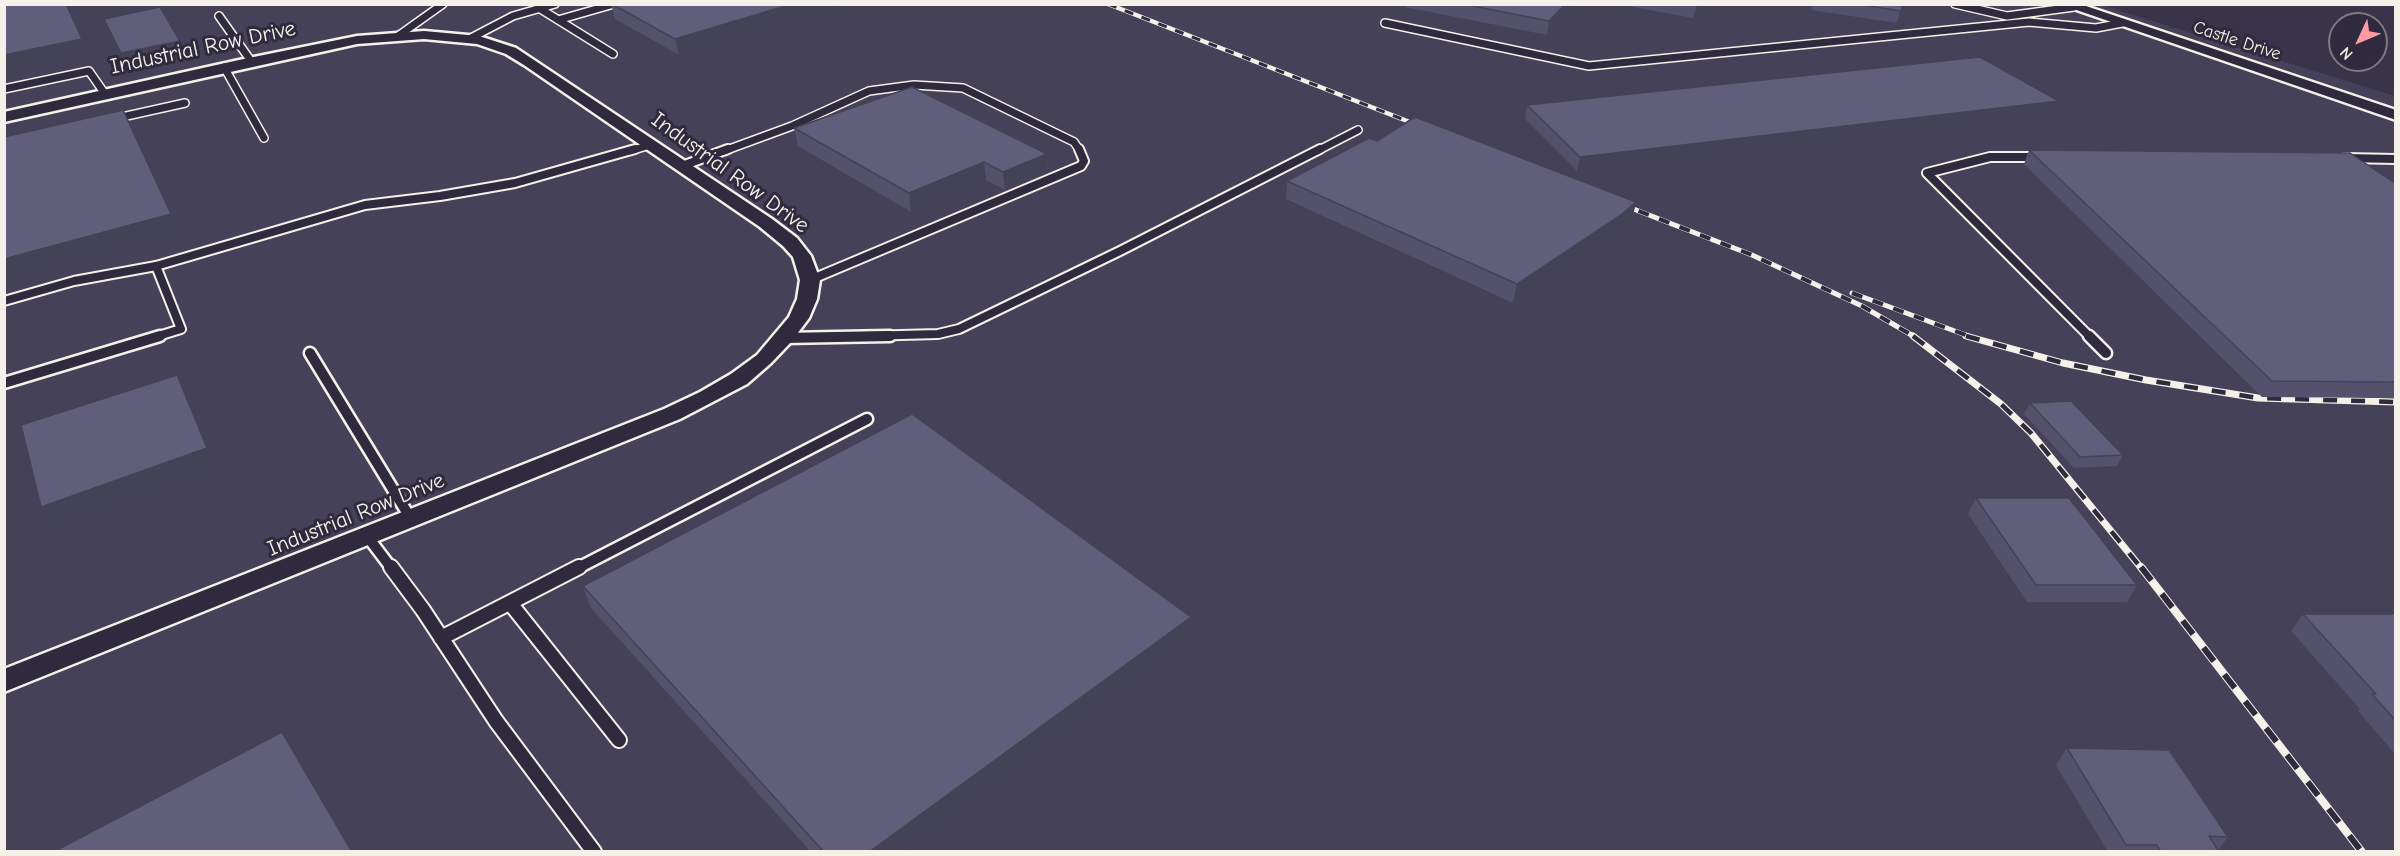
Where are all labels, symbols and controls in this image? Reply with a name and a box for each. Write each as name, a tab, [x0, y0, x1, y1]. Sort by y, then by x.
north arrow	[2328, 12, 2388, 72]
street label: Industrial Row Drive	[108, 15, 298, 81]
street label: Castle Drive	[2191, 17, 2283, 65]
text: N	[2336, 43, 2357, 63]
street label: Industrial Row Drive	[646, 107, 814, 239]
street label: Industrial Row Drive	[264, 467, 448, 563]

